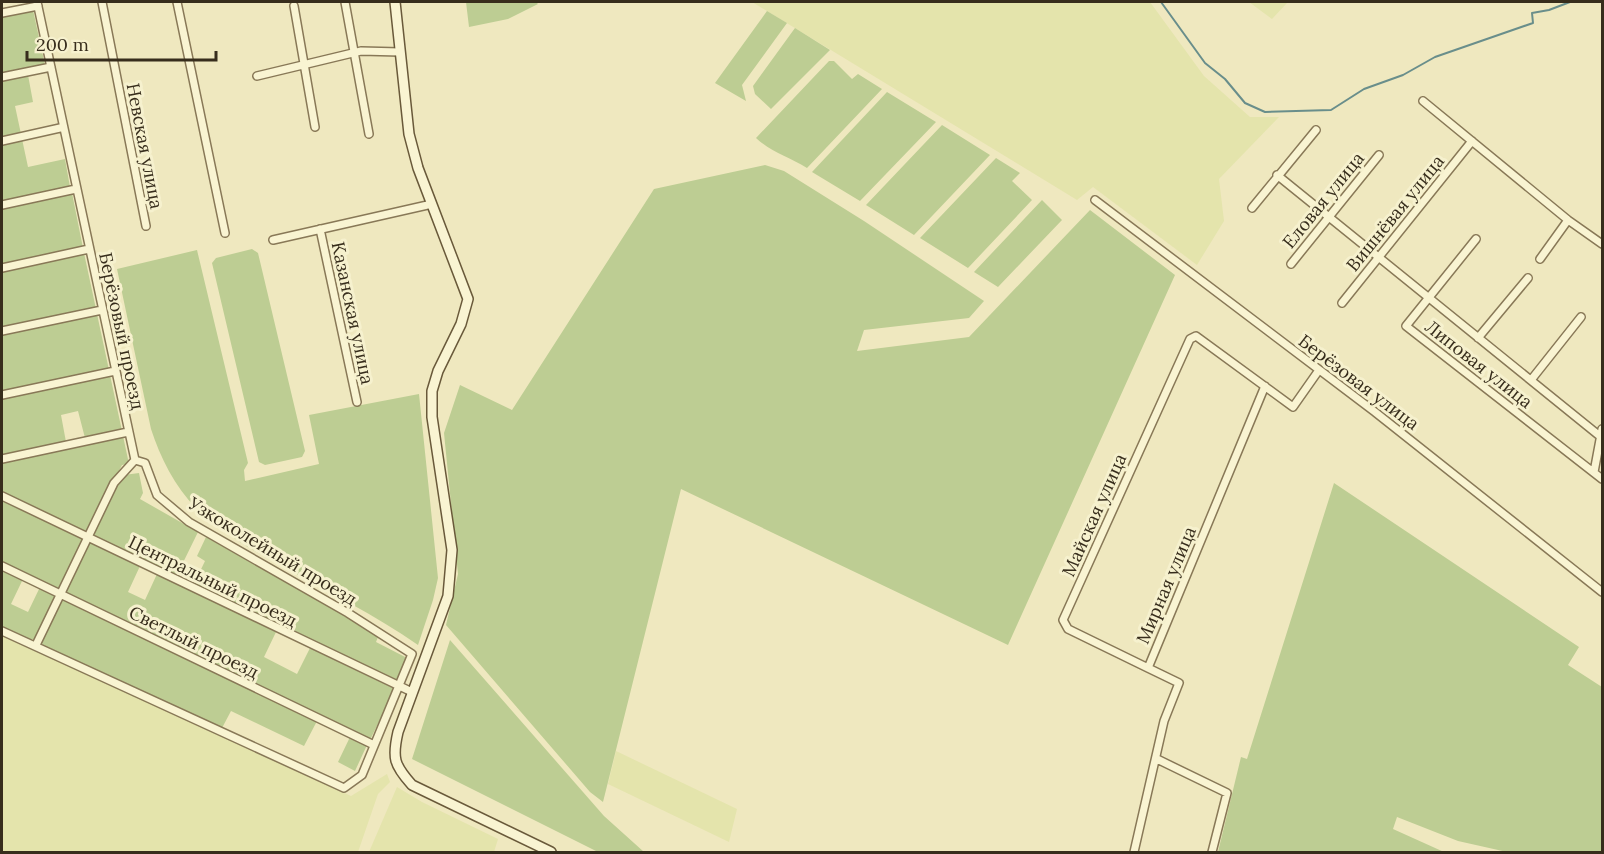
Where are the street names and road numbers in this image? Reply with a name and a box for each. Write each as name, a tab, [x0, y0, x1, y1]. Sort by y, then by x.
street label: Невская улица	[122, 81, 168, 211]
street label: Еловая улица	[1277, 147, 1369, 253]
street label: Вишнёвая улица	[1341, 150, 1449, 276]
street label: Казанская улица	[327, 240, 379, 386]
street label: Берёзовый проезд	[94, 250, 150, 412]
street label: Липовая улица	[1421, 315, 1537, 413]
street label: Берёзовая улица	[1294, 329, 1424, 435]
street label: Майская улица	[1057, 450, 1131, 580]
street label: Узкоколейный проезд	[184, 491, 362, 611]
street label: Мирная улица	[1131, 523, 1201, 647]
street label: Центральный проезд	[125, 530, 301, 632]
street label: Светлый проезд	[125, 601, 263, 684]

